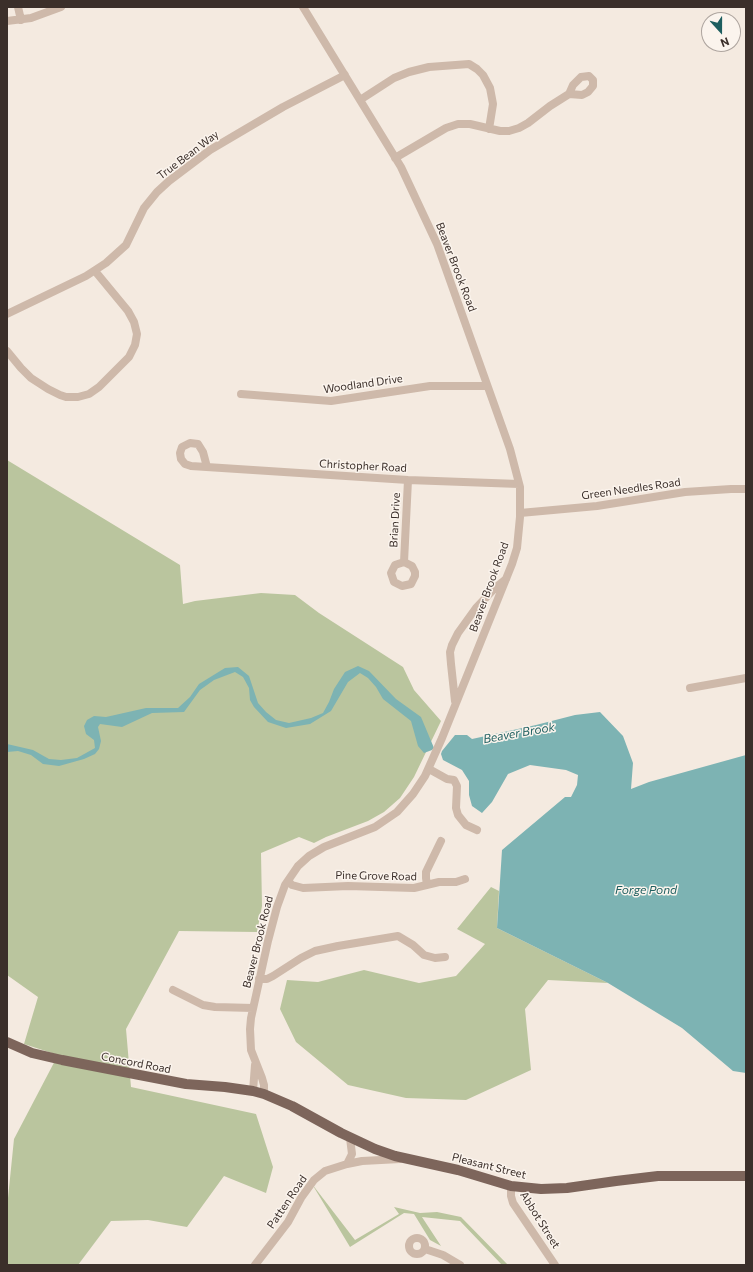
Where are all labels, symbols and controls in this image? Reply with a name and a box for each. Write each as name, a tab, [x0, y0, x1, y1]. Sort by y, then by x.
north arrow	[701, 12, 741, 52]
text: N	[719, 35, 731, 50]
street label: True Bean Way	[155, 128, 221, 182]
street label: Beaver Brook Road	[433, 221, 479, 313]
street label: Woodland Drive	[323, 372, 403, 396]
street label: Christopher Road	[319, 457, 407, 475]
street label: Green Needles Road	[581, 476, 681, 502]
street label: Brian Drive	[387, 492, 403, 548]
street label: Beaver Brook Road	[467, 540, 511, 634]
water label: Beaver Brook	[482, 720, 556, 746]
street label: Pine Grove Road	[335, 869, 417, 883]
water label: Forge Pond	[615, 883, 677, 897]
street label: Beaver Brook Road	[240, 895, 276, 989]
street label: Concord Road	[100, 1050, 172, 1076]
street label: Pleasant Street	[451, 1150, 527, 1182]
street label: Patten Road	[264, 1173, 310, 1231]
street label: Abbot Street	[517, 1189, 563, 1251]

